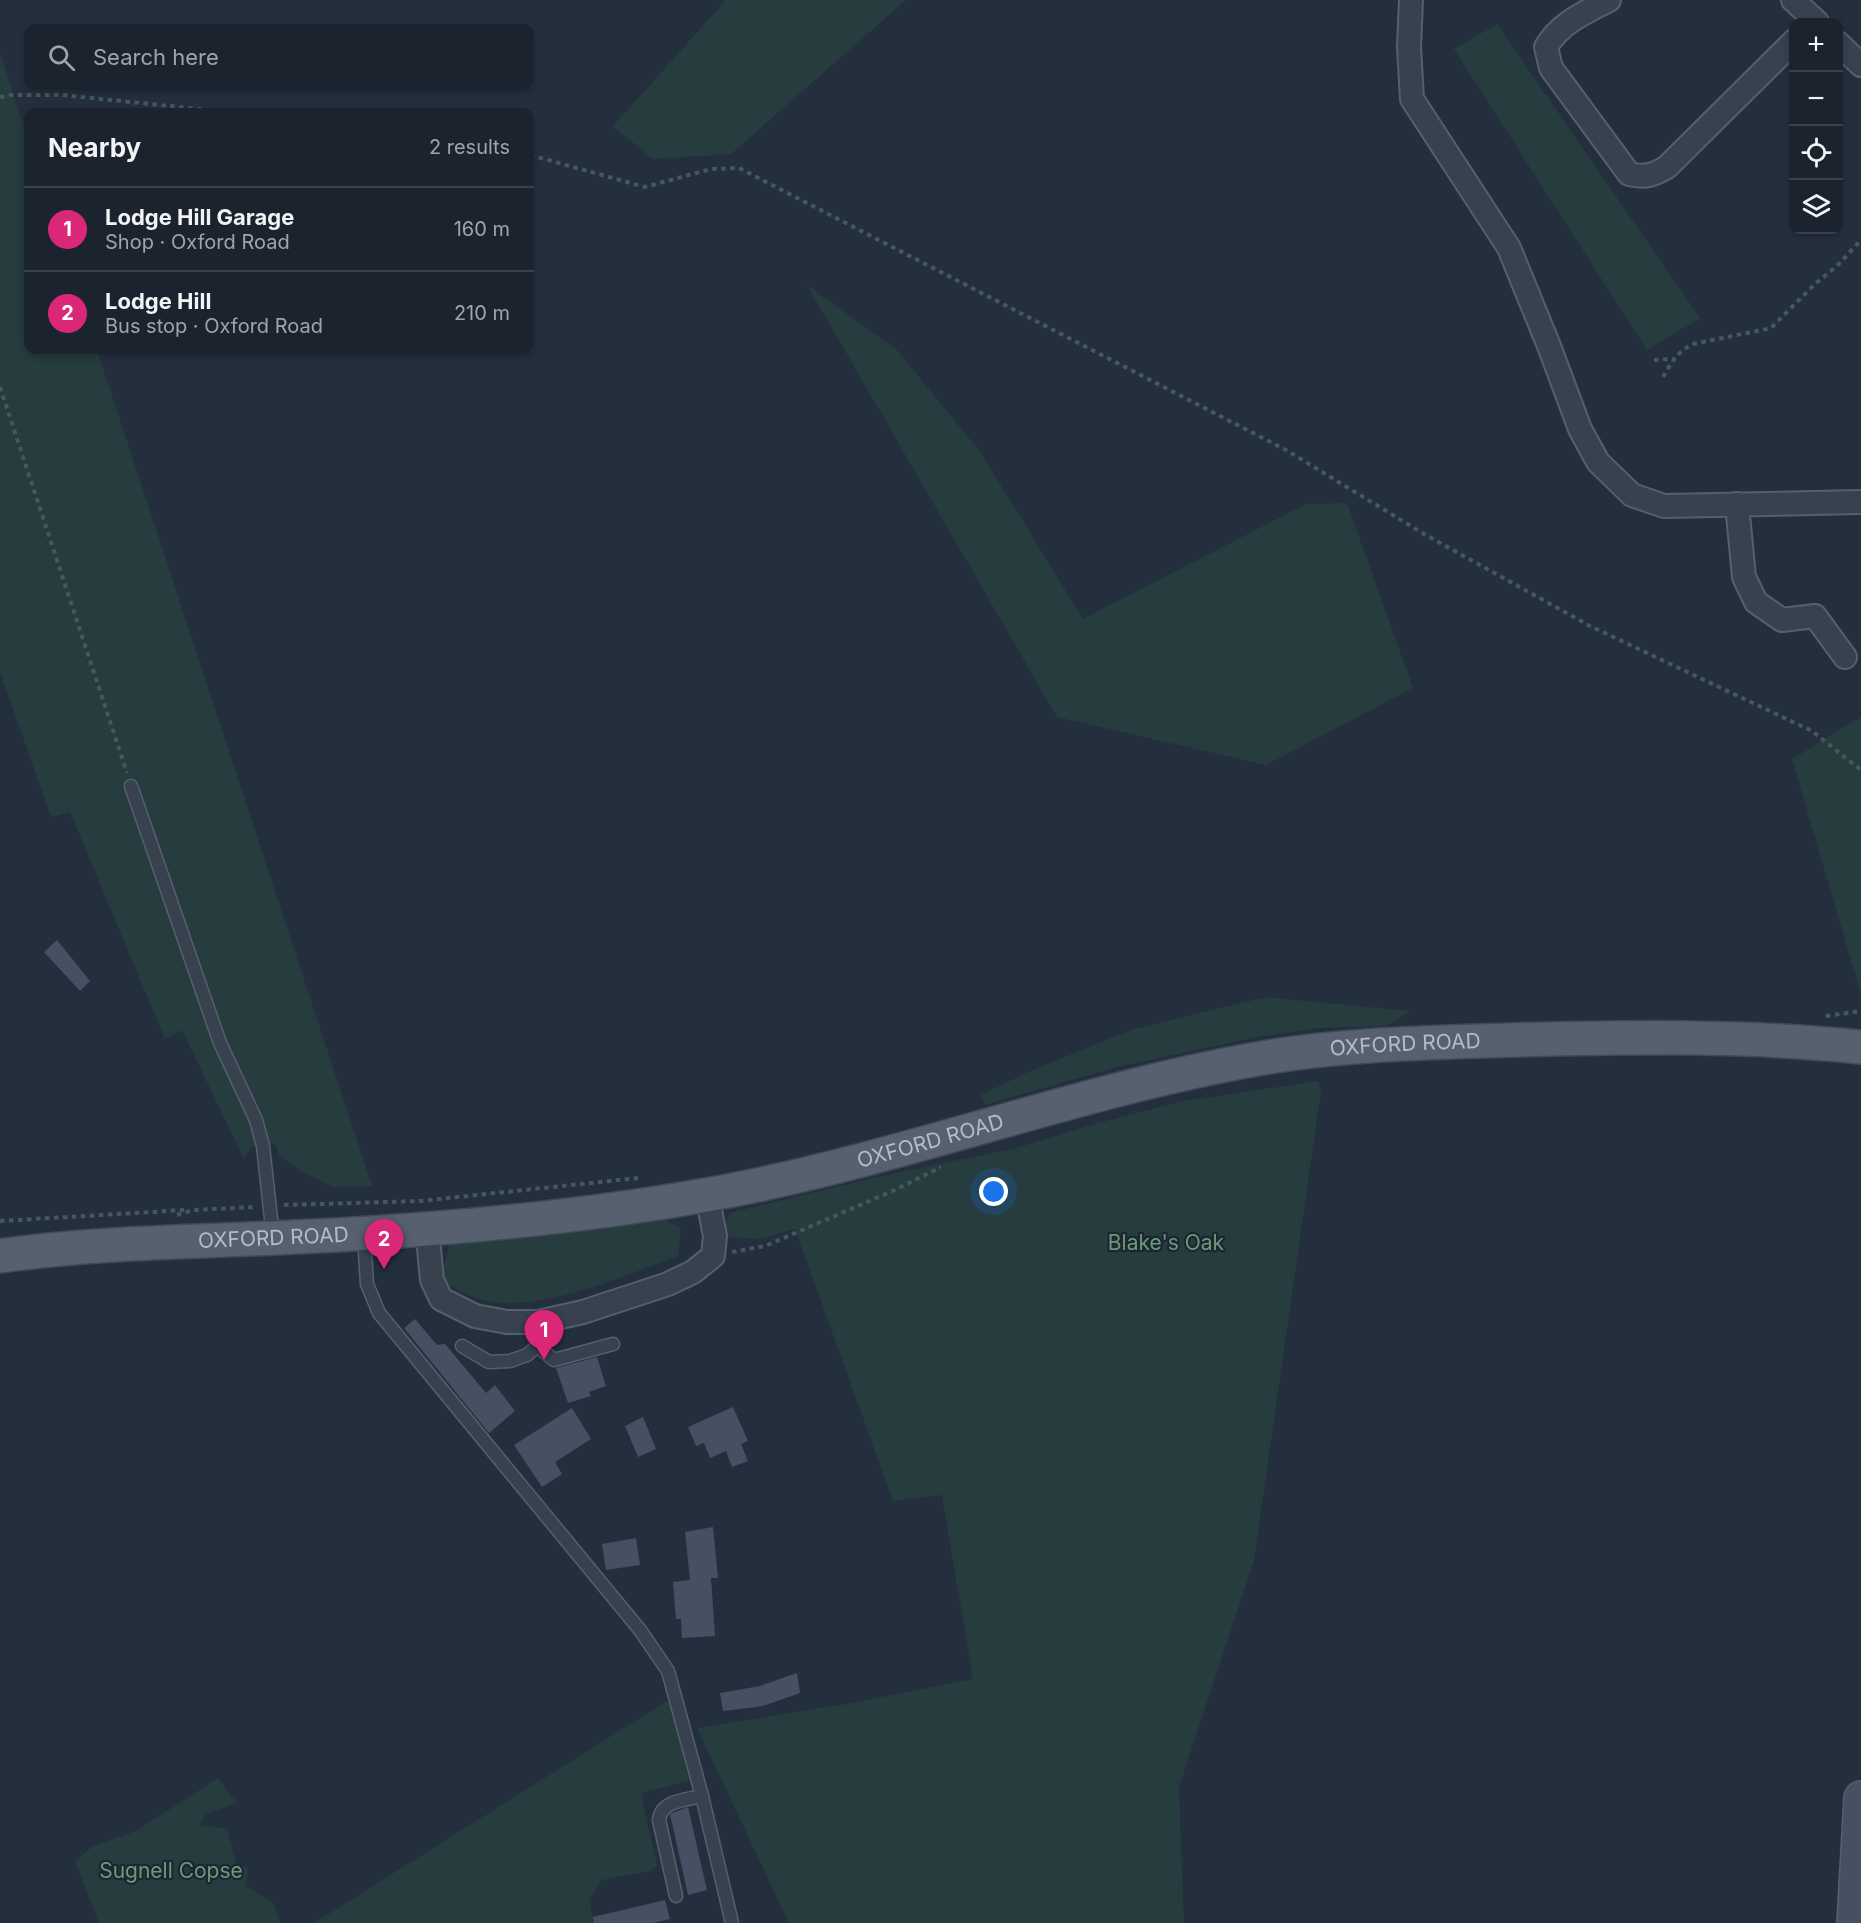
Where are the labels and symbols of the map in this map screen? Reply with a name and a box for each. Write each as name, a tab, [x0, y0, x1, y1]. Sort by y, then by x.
street label: OXFORD ROAD	[1329, 1028, 1481, 1061]
street label: OXFORD ROAD	[854, 1108, 1007, 1173]
your location	[979, 1177, 1008, 1206]
pin: 2	[364, 1220, 404, 1269]
street label: OXFORD ROAD	[197, 1221, 349, 1253]
park label: Blake's Oak	[1108, 1230, 1225, 1255]
pin: 1	[524, 1310, 564, 1360]
park label: Sugnell Copse	[99, 1858, 243, 1883]

